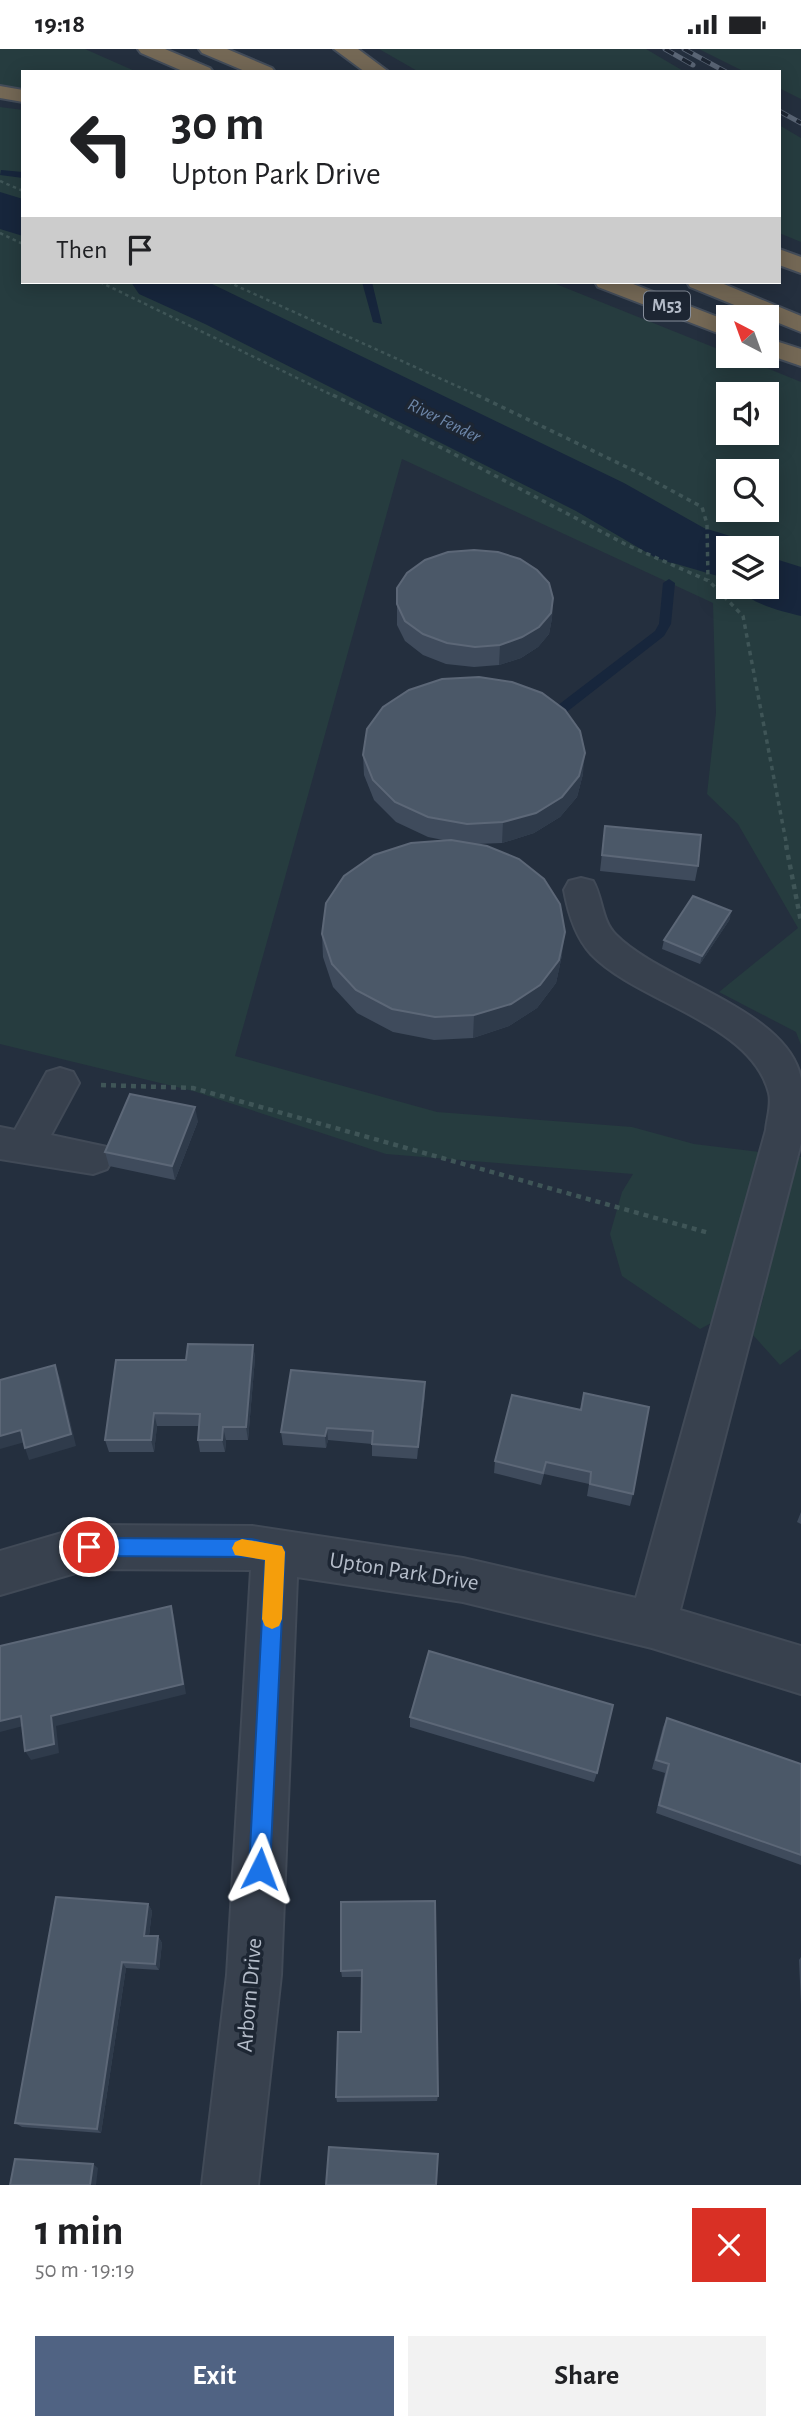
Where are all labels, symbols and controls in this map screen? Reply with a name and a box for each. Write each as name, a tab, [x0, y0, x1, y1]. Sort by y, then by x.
text: 19:18	[35, 11, 85, 37]
icon: left	[56, 98, 147, 189]
text: 30 m	[171, 100, 265, 149]
text: Upton Park Drive	[171, 158, 381, 190]
icon: arrive	[121, 231, 159, 269]
text: Then	[56, 237, 107, 263]
road number: M53	[644, 292, 690, 321]
north arrow	[716, 305, 779, 367]
map controls	[716, 305, 779, 599]
button: sound	[716, 382, 779, 445]
water label: River Fender	[405, 396, 484, 447]
button: search	[716, 459, 779, 522]
button: layers	[716, 536, 779, 599]
pin	[59, 1517, 119, 1577]
icon: arrive	[70, 1528, 108, 1566]
street label: Upton Park Drive	[328, 1549, 480, 1595]
position arrow	[223, 1832, 297, 1906]
street label: Arborn Drive	[234, 1937, 266, 2053]
button: close	[692, 2208, 766, 2282]
text: 1 min	[35, 2210, 124, 2252]
text: 50 m · 19:19	[35, 2259, 135, 2282]
button: Exit	[35, 2336, 394, 2416]
button: Share	[408, 2336, 766, 2416]

